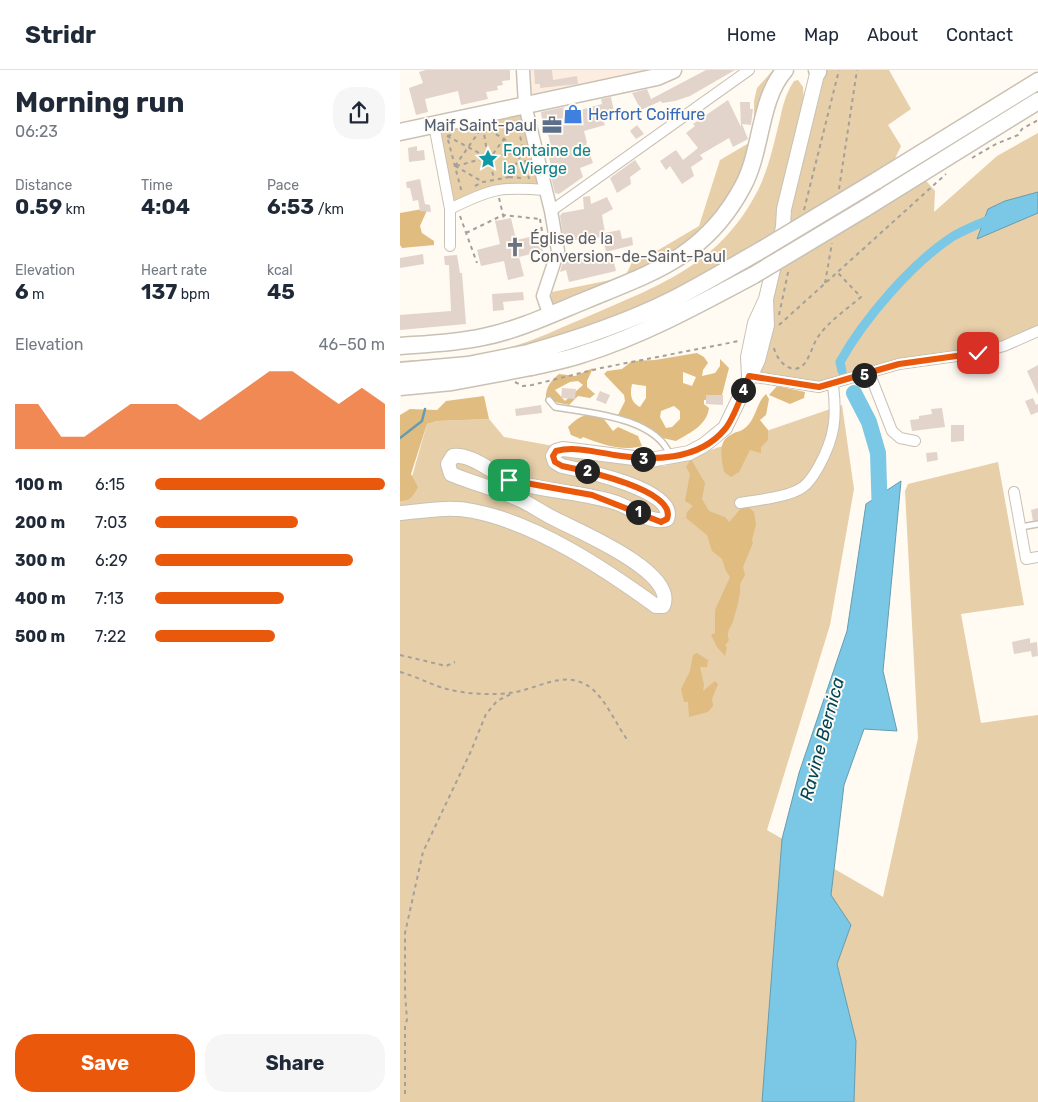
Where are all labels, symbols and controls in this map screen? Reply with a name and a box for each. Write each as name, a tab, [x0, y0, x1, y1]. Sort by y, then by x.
text: Stridr	[25, 21, 96, 49]
text: Home	[727, 24, 776, 46]
text: Map	[804, 24, 839, 46]
text: About	[867, 24, 918, 46]
text: Contact	[946, 24, 1013, 46]
text: Morning run	[15, 86, 184, 119]
button: share	[333, 87, 385, 139]
shop icon: Herfort Coiffure	[562, 103, 584, 125]
place label: Herfort Coiffure	[588, 105, 705, 124]
office icon: Maif Saint-paul	[541, 114, 563, 136]
place label: Maif Saint-paul	[424, 116, 537, 135]
text: 06:23	[15, 122, 58, 141]
place label: Fontaine de la Vierge	[503, 141, 591, 178]
place icon: Fontaine de la Vierge	[477, 148, 499, 170]
text: Distance	[15, 177, 72, 194]
text: Time	[141, 177, 173, 194]
text: Pace	[267, 177, 299, 194]
text: 0.59	[15, 194, 62, 219]
text: 4:04	[141, 194, 190, 219]
text: 6:53	[267, 194, 314, 219]
text: km	[62, 201, 85, 218]
text: /km	[314, 201, 344, 218]
place label: Église de la Conversion-de-Saint-Paul	[530, 229, 726, 266]
church icon: Église de la Conversion-de-Saint-Paul	[504, 236, 526, 258]
text: Elevation	[15, 262, 75, 279]
text: Heart rate	[141, 262, 207, 279]
text: kcal	[267, 262, 293, 279]
text: 6	[15, 279, 29, 304]
text: 137	[141, 279, 177, 304]
text: 45	[267, 279, 295, 304]
text: m	[29, 286, 45, 303]
text: bpm	[177, 286, 210, 303]
pin	[957, 332, 999, 374]
text: Elevation	[15, 335, 84, 354]
text: 46–50 m	[319, 335, 385, 354]
icon: check	[964, 339, 992, 367]
pin: 5	[852, 362, 876, 388]
text: 5	[860, 367, 869, 384]
pin: 4	[730, 378, 756, 402]
text: 4	[739, 382, 748, 399]
pin: 3	[630, 446, 656, 472]
text: 3	[639, 451, 648, 468]
pin: 2	[574, 458, 600, 484]
pin	[488, 459, 530, 501]
text: 2	[583, 463, 592, 480]
icon: arrive	[495, 466, 523, 494]
text: 100 m	[15, 475, 63, 494]
text: 6:15	[95, 475, 125, 494]
pin: 1	[626, 500, 650, 524]
text: 1	[635, 504, 642, 521]
text: 200 m	[15, 513, 65, 532]
text: 7:03	[95, 513, 127, 532]
text: 300 m	[15, 551, 65, 570]
text: 6:29	[95, 551, 128, 570]
text: 400 m	[15, 589, 66, 608]
text: 7:13	[95, 589, 124, 608]
text: 500 m	[15, 627, 65, 646]
text: 7:22	[95, 627, 126, 646]
water label: Ravine Bernica	[795, 674, 849, 803]
button: Save	[15, 1034, 195, 1092]
button: Share	[205, 1034, 385, 1092]

